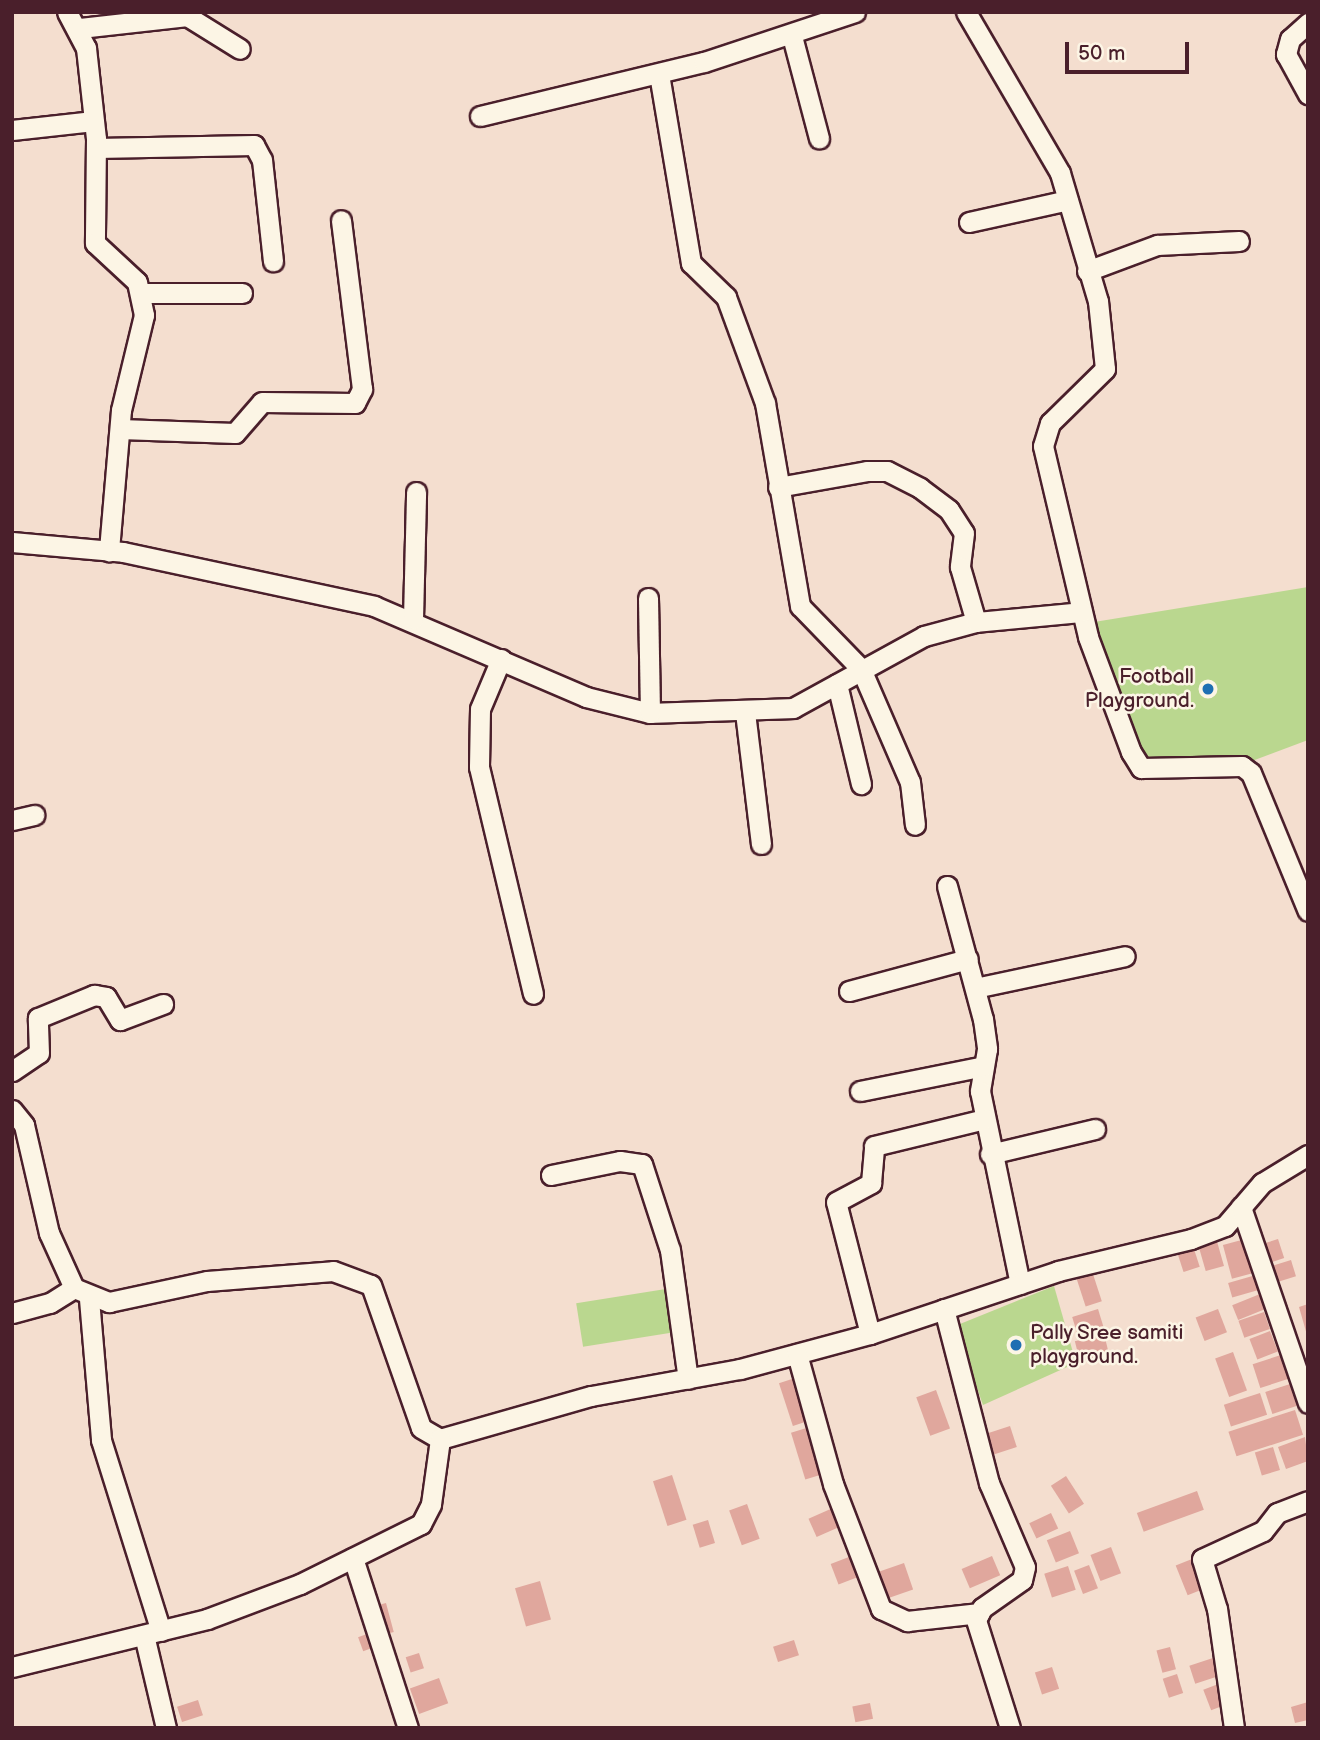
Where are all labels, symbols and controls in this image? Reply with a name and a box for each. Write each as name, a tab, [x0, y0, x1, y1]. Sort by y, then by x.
scale bar	[1068, 28, 1192, 72]
text: 50 m	[1078, 41, 1125, 66]
place label: Football Playground.	[1085, 664, 1194, 714]
marker: Football Playground.	[1200, 681, 1216, 697]
place label: Pally Sree samiti playground.	[1030, 1320, 1185, 1370]
marker: Pally Sree samiti playground.	[1008, 1337, 1024, 1353]

